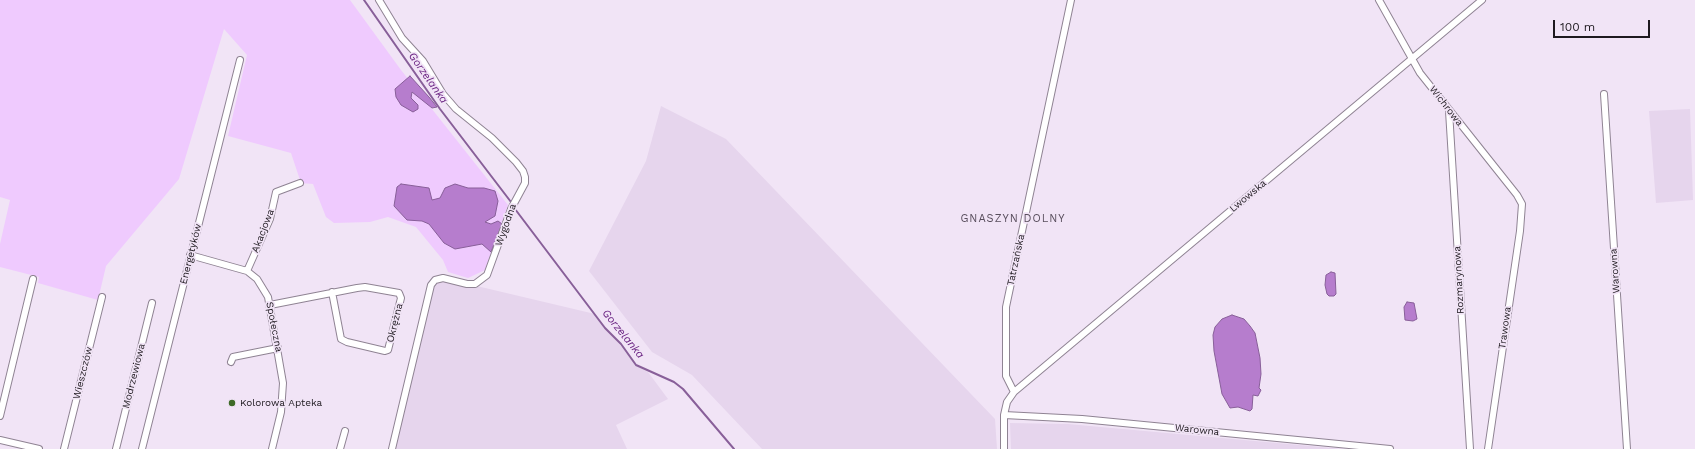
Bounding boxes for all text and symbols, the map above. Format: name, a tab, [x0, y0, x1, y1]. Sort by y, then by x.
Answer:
scale bar	[1555, 12, 1652, 38]
text: 100 m	[1560, 20, 1595, 34]
water label: Gorzelanka	[406, 50, 450, 106]
street label: Wichrowa	[1427, 84, 1465, 128]
street label: Lwowska	[1227, 177, 1269, 215]
street label: Wygodna	[493, 202, 519, 248]
street label: Akacjowa	[249, 207, 277, 255]
district label: GNASZYN DOLNY	[960, 212, 1066, 226]
street label: Energetyków	[178, 222, 204, 286]
street label: Tatrzańska	[1005, 233, 1027, 287]
street label: Rozmarynowa	[1451, 246, 1467, 314]
street label: Warowna	[1607, 248, 1623, 294]
street label: Społeczna	[263, 301, 285, 353]
street label: Okrężna	[384, 302, 406, 344]
street label: Trawowa	[1496, 306, 1514, 350]
water label: Gorzelanka	[599, 307, 647, 361]
street label: Modrzewiowa	[120, 342, 148, 410]
street label: Wieszczów	[71, 346, 95, 400]
place label: Kolorowa Apteka	[240, 397, 322, 409]
marker: Kolorowa Apteka	[227, 398, 237, 408]
street label: Warowna	[1174, 422, 1220, 438]

